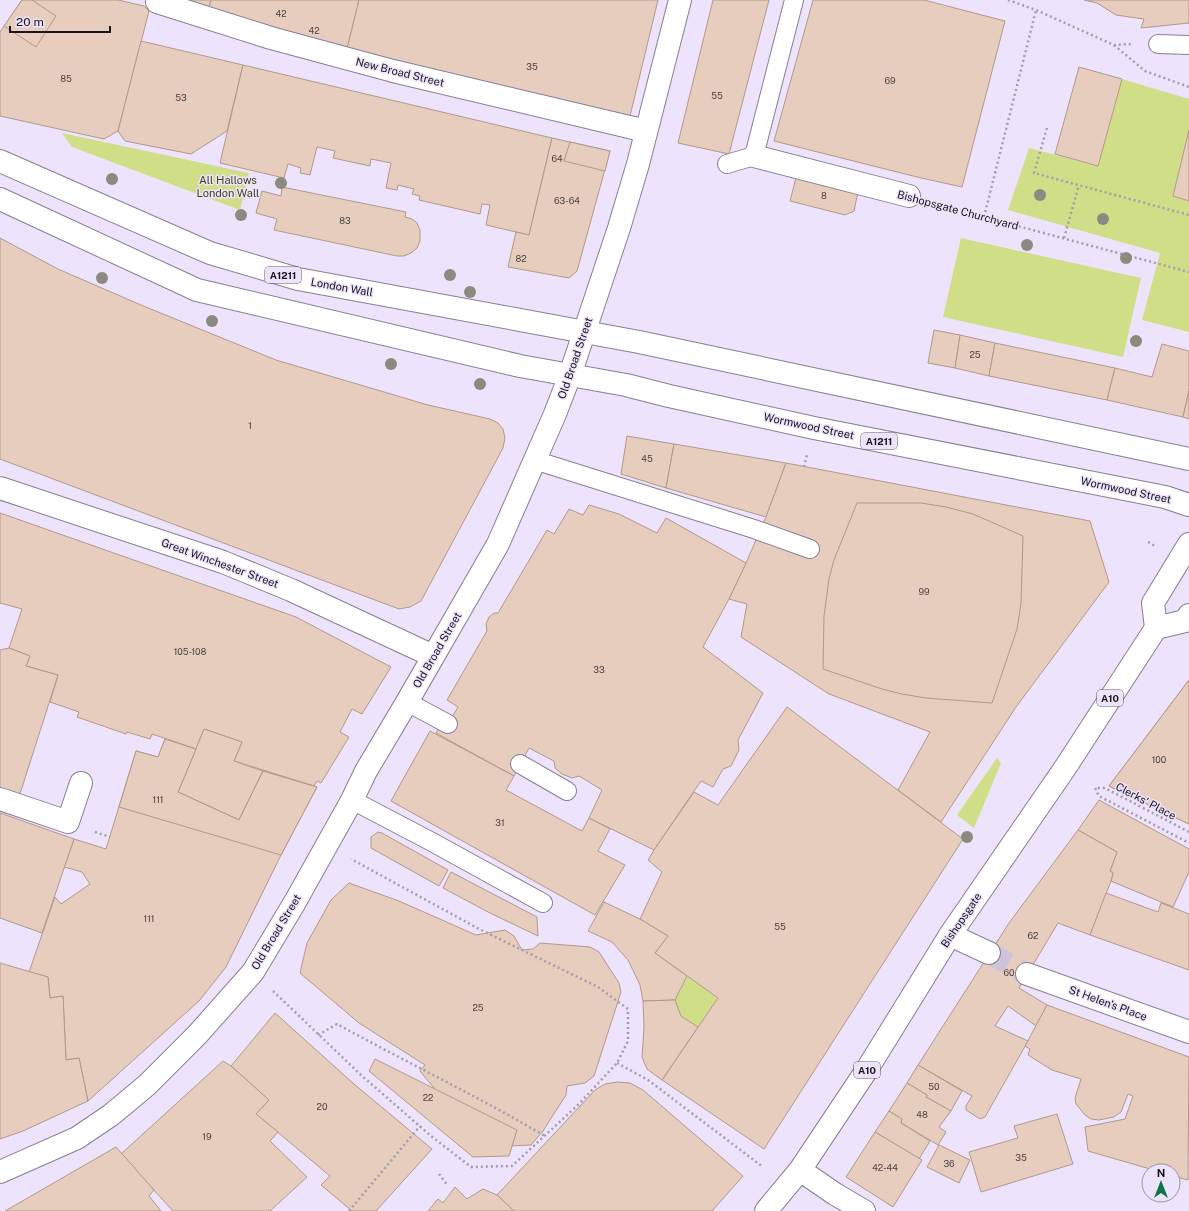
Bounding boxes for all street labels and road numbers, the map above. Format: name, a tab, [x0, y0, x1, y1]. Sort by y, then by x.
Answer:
street label: New Broad Street	[355, 55, 445, 89]
street label: Bishopsgate Churchyard	[896, 188, 1020, 232]
road number: A1211	[265, 267, 301, 283]
street label: London Wall	[310, 276, 374, 298]
street label: Old Broad Street	[555, 316, 595, 400]
street label: Wormwood Street	[763, 411, 855, 441]
road number: A1211	[861, 433, 897, 449]
street label: Wormwood Street	[1080, 475, 1172, 505]
street label: Great Winchester Street	[160, 536, 280, 590]
street label: Old Broad Street	[410, 610, 464, 690]
road number: A10	[1097, 690, 1123, 706]
street label: Clerks' Place	[1114, 780, 1178, 822]
street label: Bishopsgate	[938, 890, 984, 950]
street label: Old Broad Street	[249, 892, 303, 972]
street label: St Helen's Place	[1067, 983, 1149, 1023]
road number: A10	[854, 1062, 880, 1078]

